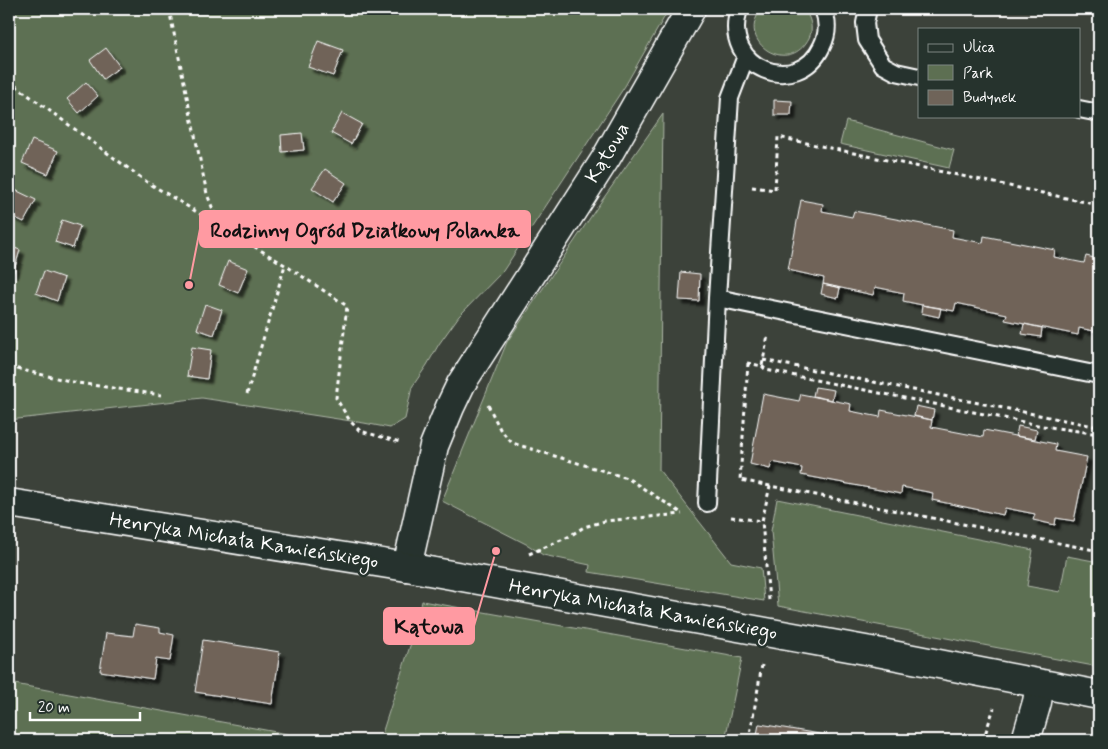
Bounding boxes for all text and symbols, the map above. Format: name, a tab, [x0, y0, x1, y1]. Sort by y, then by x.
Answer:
legend	[918, 28, 1080, 118]
text: Ulica	[963, 38, 996, 58]
text: Park	[963, 64, 993, 84]
text: Budynek	[963, 88, 1017, 108]
street label: Kątowa	[579, 118, 637, 188]
callout: Rodzinny Ogród Działkowy Polanka	[200, 211, 530, 247]
text: Rodzinny Ogród Działkowy Polanka	[210, 217, 521, 245]
street label: Henryka Michała Kamieńskiego	[107, 506, 380, 577]
street label: Henryka Michała Kamieńskiego	[507, 573, 779, 648]
callout: Kątowa	[384, 608, 474, 644]
text: Kątowa	[394, 613, 464, 641]
scale bar	[30, 689, 140, 721]
text: 20 m	[38, 698, 70, 718]

